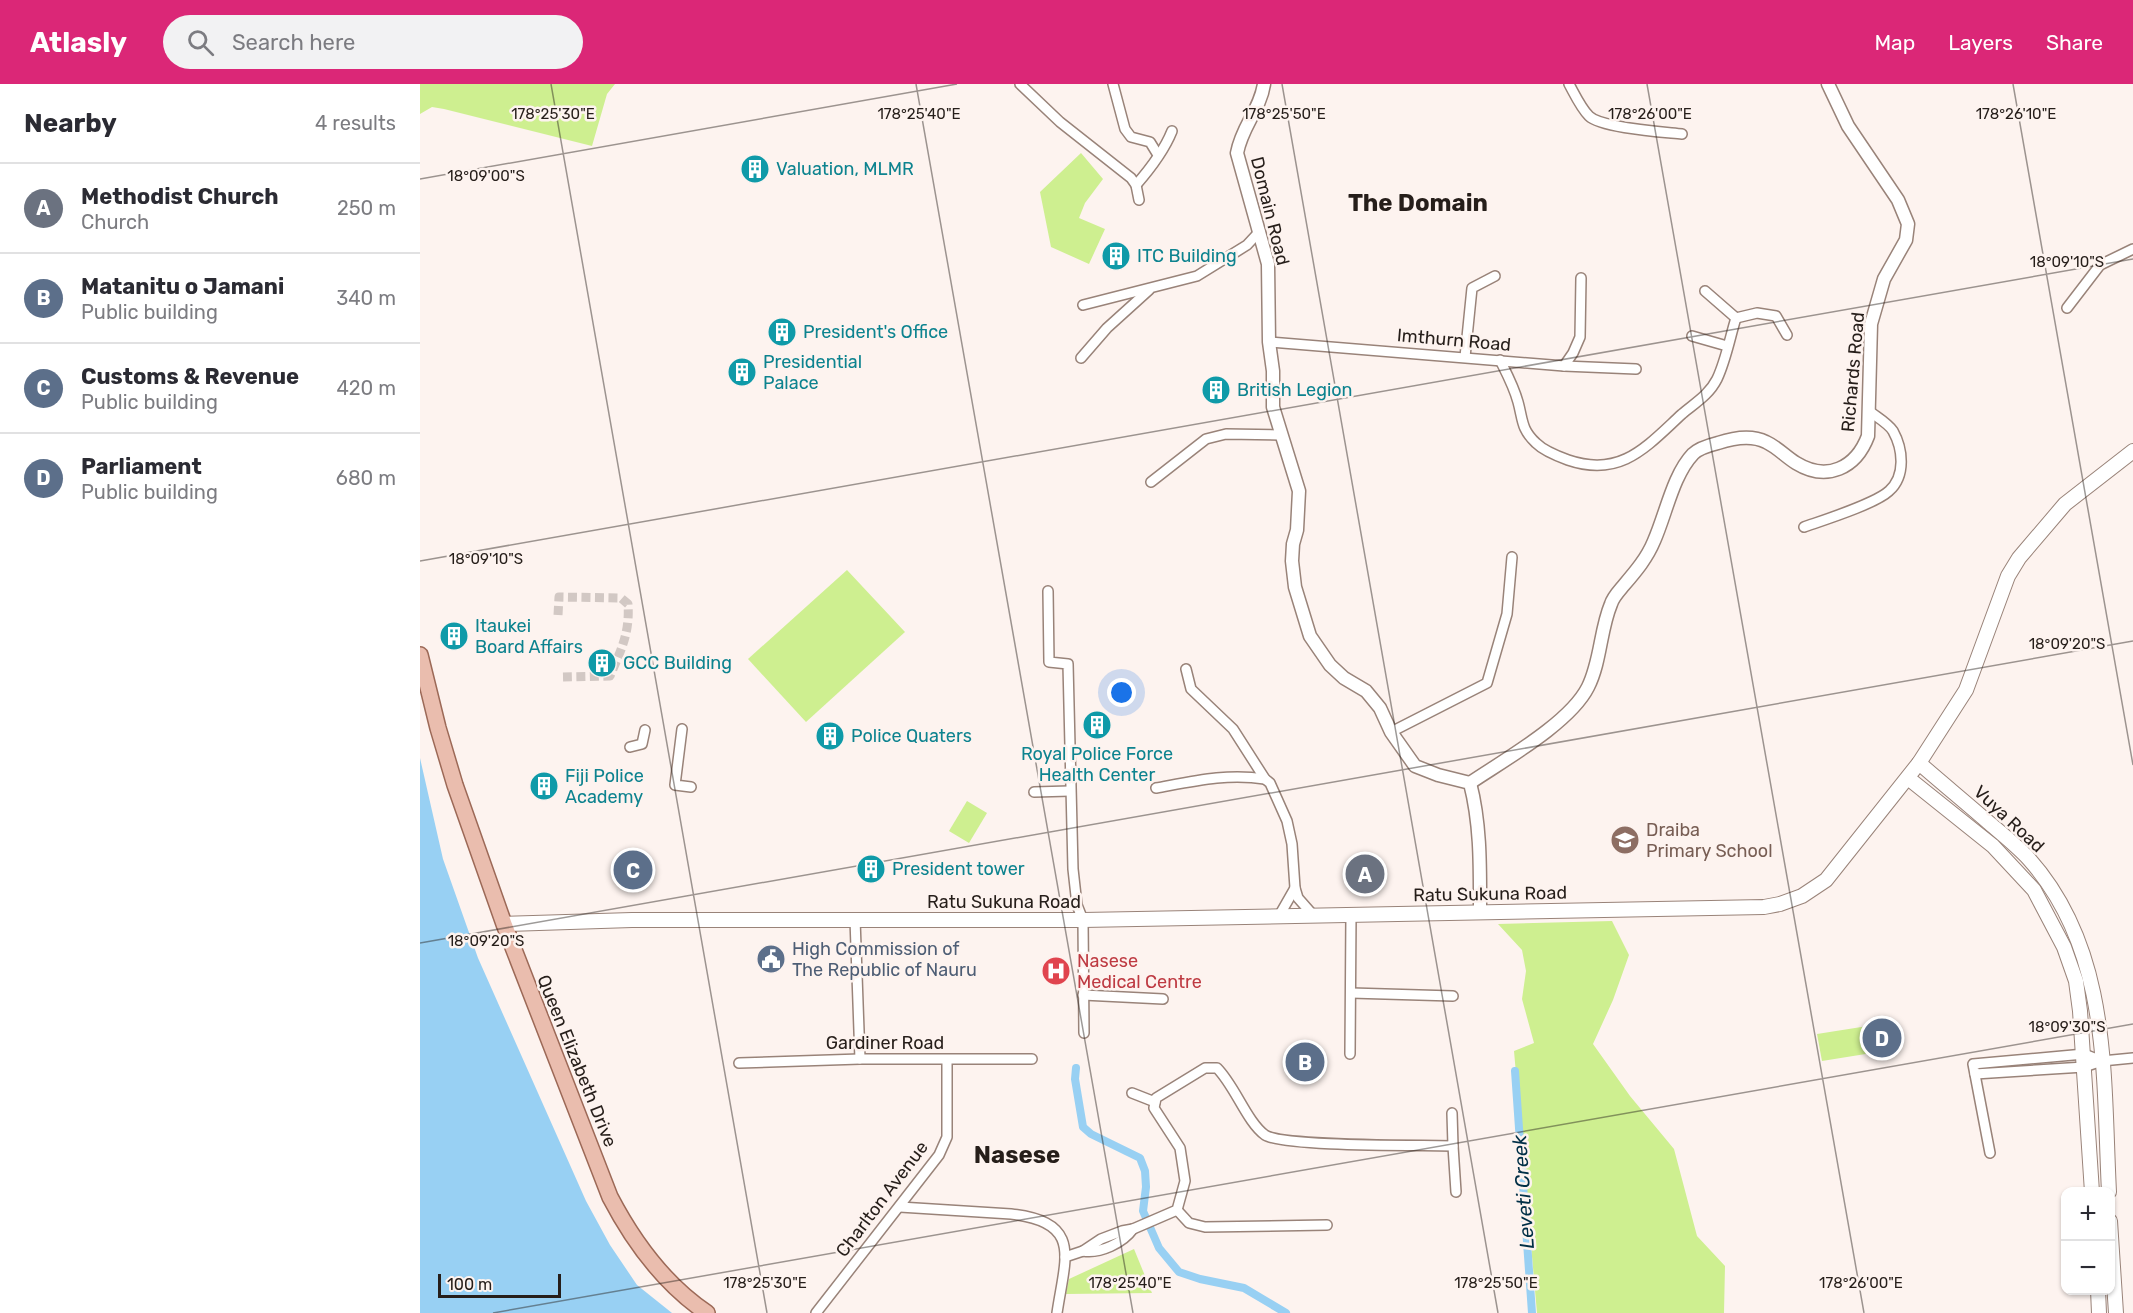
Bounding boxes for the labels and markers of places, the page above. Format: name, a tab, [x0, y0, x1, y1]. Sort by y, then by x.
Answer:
building icon: Valuation, MLMR	[739, 153, 771, 185]
place label: Valuation, MLMR	[776, 158, 914, 180]
building icon: ITC Building	[1100, 240, 1132, 272]
place label: ITC Building	[1137, 245, 1237, 267]
building icon: President's Office	[766, 316, 798, 348]
place label: President's Office	[803, 321, 948, 343]
place label: Presidential Palace	[763, 351, 862, 394]
building icon: Presidential Palace	[726, 356, 758, 388]
building icon: British Legion	[1200, 374, 1232, 406]
place label: British Legion	[1237, 379, 1353, 401]
place label: Itaukei Board Affairs	[475, 615, 583, 658]
building icon: Itaukei Board Affairs	[438, 620, 470, 652]
building icon: GCC Building	[586, 647, 618, 679]
place label: GCC Building	[623, 652, 732, 674]
building icon: Royal Police Force Health Center	[1081, 709, 1113, 741]
building icon: Police Quaters	[814, 720, 846, 752]
place label: Police Quaters	[851, 725, 972, 747]
place label: Royal Police Force Health Center	[1021, 743, 1173, 786]
place label: Fiji Police Academy	[565, 765, 644, 808]
building icon: Fiji Police Academy	[528, 770, 560, 802]
place label: Draiba Primary School	[1646, 819, 1773, 862]
school or university icon: Draiba Primary School	[1609, 824, 1641, 856]
pin: C	[614, 848, 652, 892]
pin: A	[1346, 852, 1384, 896]
building icon: President tower	[855, 853, 887, 885]
place label: President tower	[892, 858, 1025, 880]
place label: High Commission of The Republic of Nauru	[792, 938, 977, 981]
public building icon: High Commission of The Republic of Nauru	[755, 943, 787, 975]
place label: Nasese Medical Centre	[1077, 950, 1202, 993]
hospital icon: Nasese Medical Centre	[1040, 955, 1072, 987]
pin: D	[1862, 1016, 1902, 1060]
pin: B	[1286, 1040, 1324, 1084]

